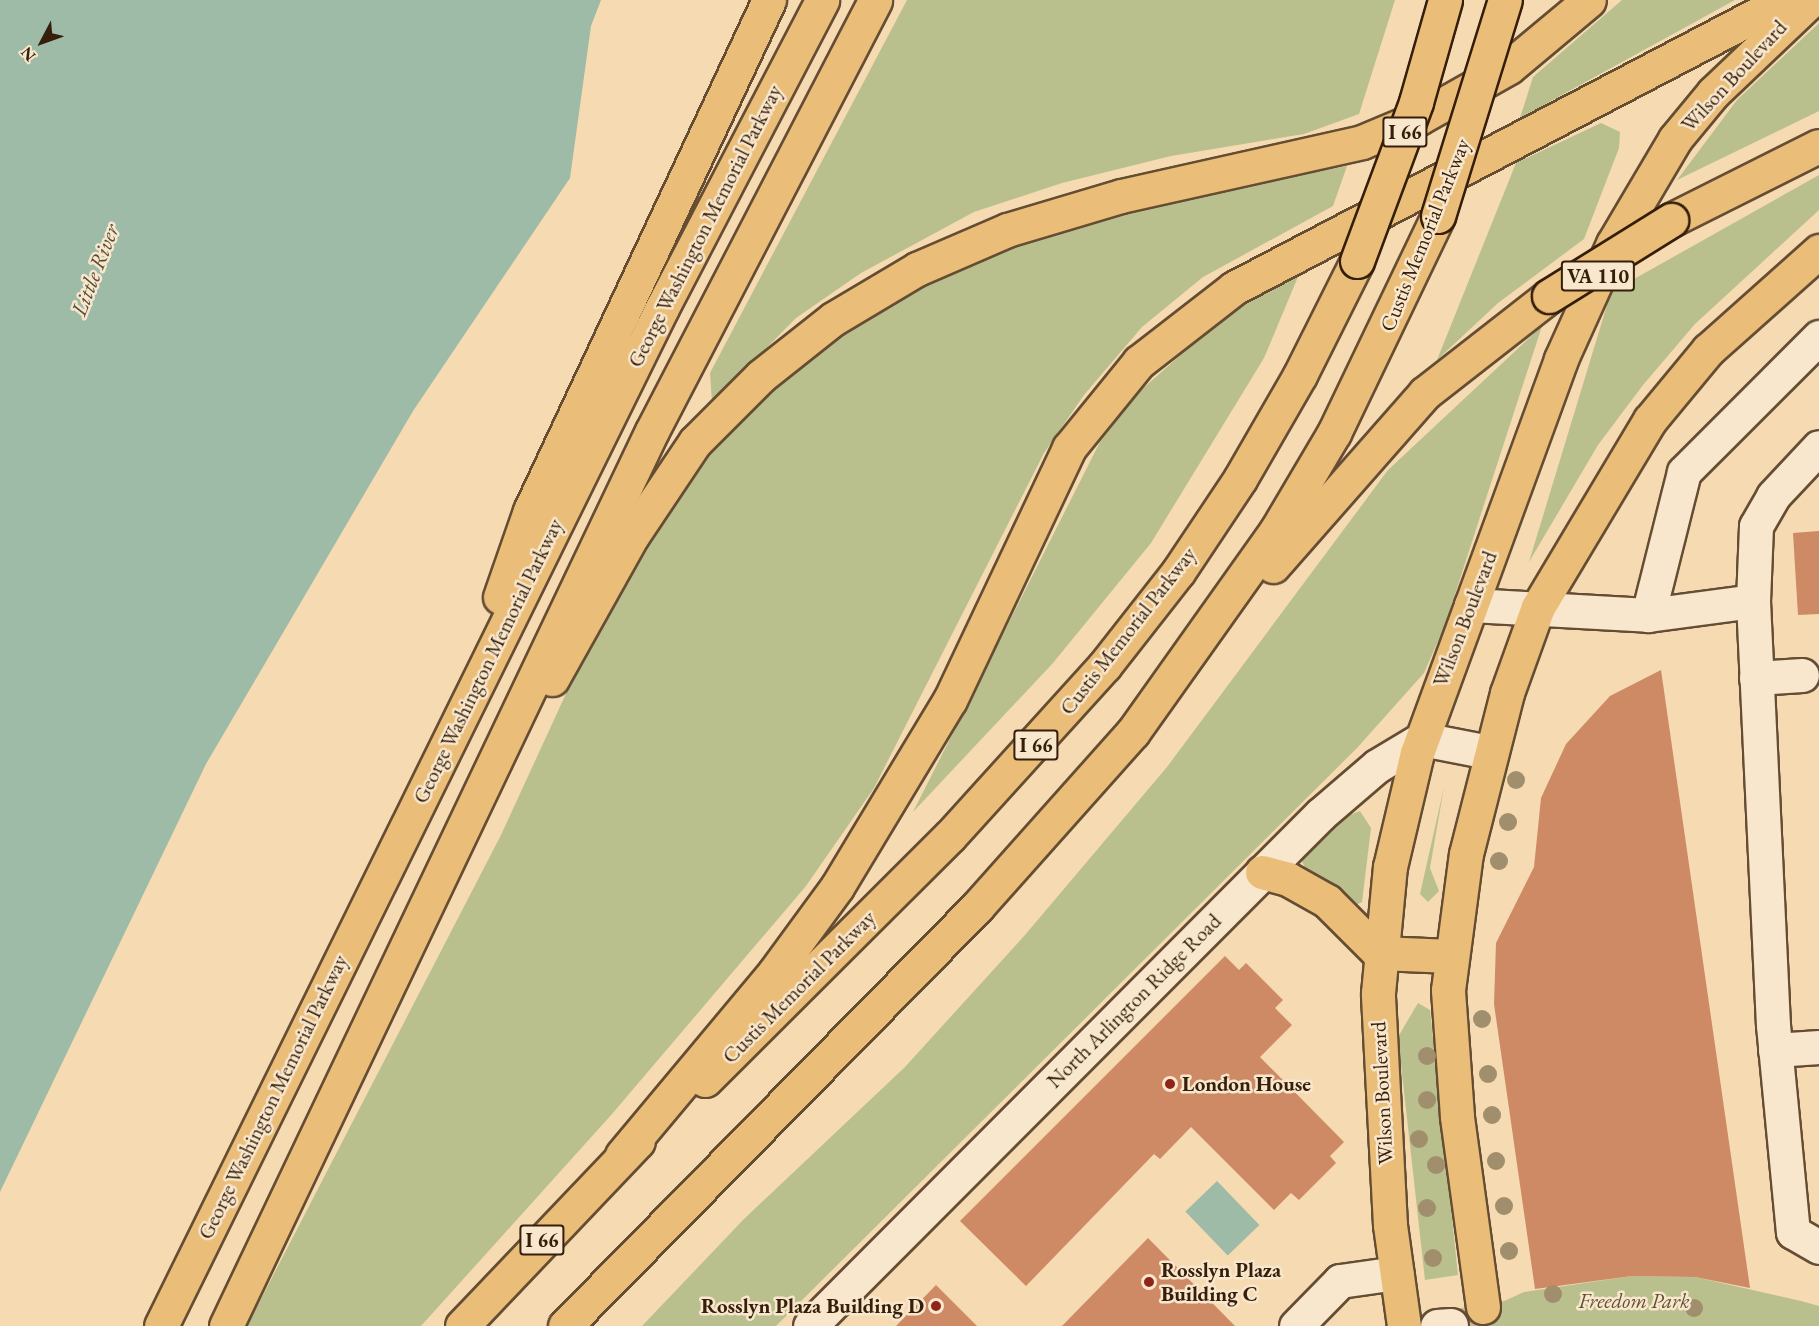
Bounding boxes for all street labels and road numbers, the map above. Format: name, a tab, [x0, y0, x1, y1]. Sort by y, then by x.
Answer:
street label: Wilson Boulevard	[1676, 15, 1792, 137]
street label: George Washington Memorial Parkway	[623, 81, 787, 371]
road number: I 66	[1381, 115, 1429, 149]
street label: Custis Memorial Parkway	[1375, 135, 1475, 335]
road number: VA 110	[1560, 259, 1636, 293]
street label: George Washington Memorial Parkway	[408, 515, 568, 807]
street label: Custis Memorial Parkway	[1055, 542, 1201, 720]
street label: Wilson Boulevard	[1428, 548, 1502, 690]
road number: I 66	[1012, 728, 1060, 762]
street label: Custis Memorial Parkway	[717, 905, 881, 1069]
street label: North Arlington Ridge Road	[1042, 909, 1226, 1093]
street label: George Washington Memorial Parkway	[193, 951, 353, 1243]
street label: Wilson Boulevard	[1366, 1021, 1398, 1165]
road number: I 66	[518, 1223, 566, 1257]

